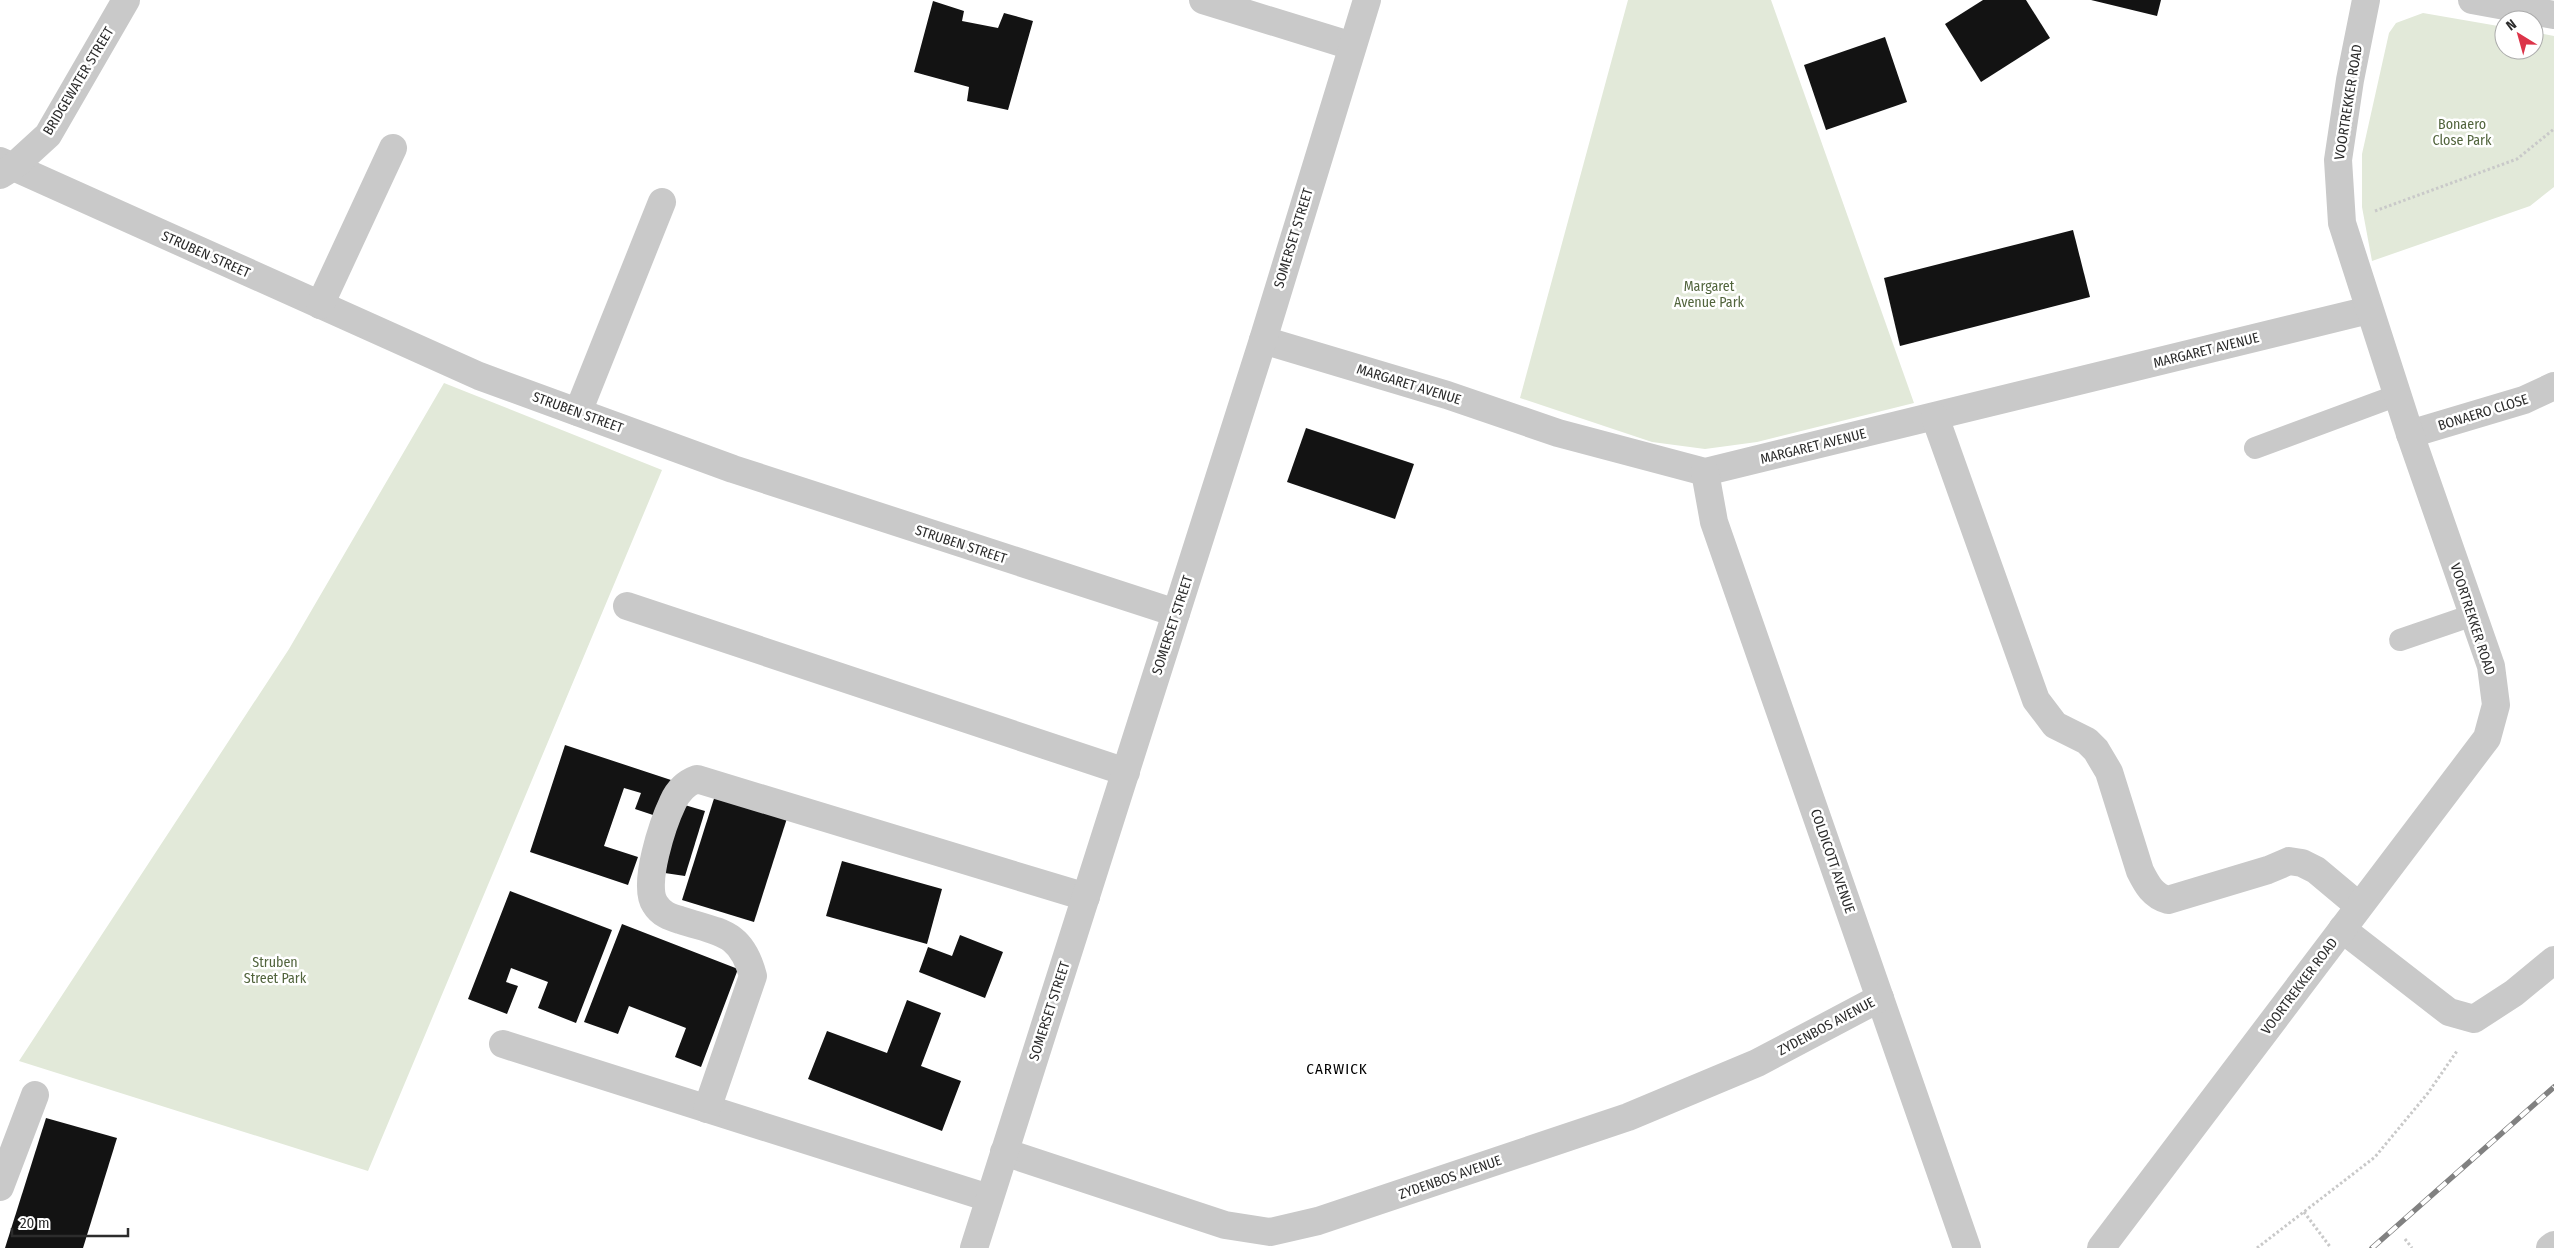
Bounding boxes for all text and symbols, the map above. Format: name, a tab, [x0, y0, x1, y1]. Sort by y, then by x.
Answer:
north arrow	[2494, 10, 2544, 60]
text: N	[2503, 16, 2520, 34]
street label: BRIDGEWATER STREET	[39, 24, 118, 138]
street label: VOORTREKKER ROAD	[2331, 43, 2366, 161]
park label: Bonaero Close Park	[2432, 116, 2492, 149]
street label: SOMERSET STREET	[1270, 186, 1317, 290]
street label: STRUBEN STREET	[159, 227, 253, 282]
park label: Margaret Avenue Park	[1674, 278, 1745, 311]
street label: MARGARET AVENUE	[2152, 329, 2261, 372]
street label: MARGARET AVENUE	[1355, 361, 1464, 409]
street label: STRUBEN STREET	[530, 388, 626, 437]
street label: BONAERO CLOSE	[2436, 391, 2531, 434]
street label: MARGARET AVENUE	[1759, 425, 1868, 468]
street label: STRUBEN STREET	[913, 522, 1009, 567]
street label: VOORTREKKER ROAD	[2446, 561, 2499, 677]
street label: SOMERSET STREET	[1148, 573, 1197, 677]
street label: COLDICOTT AVENUE	[1807, 807, 1858, 916]
street label: VOORTREKKER ROAD	[2258, 935, 2341, 1038]
park label: Struben Street Park	[244, 954, 307, 987]
street label: SOMERSET STREET	[1025, 959, 1074, 1063]
street label: ZYDENBOS AVENUE	[1775, 993, 1878, 1059]
district label: CARWICK	[1306, 1060, 1368, 1078]
street label: ZYDENBOS AVENUE	[1397, 1152, 1504, 1203]
scale bar	[12, 1206, 129, 1238]
text: 20 m	[20, 1214, 50, 1232]

